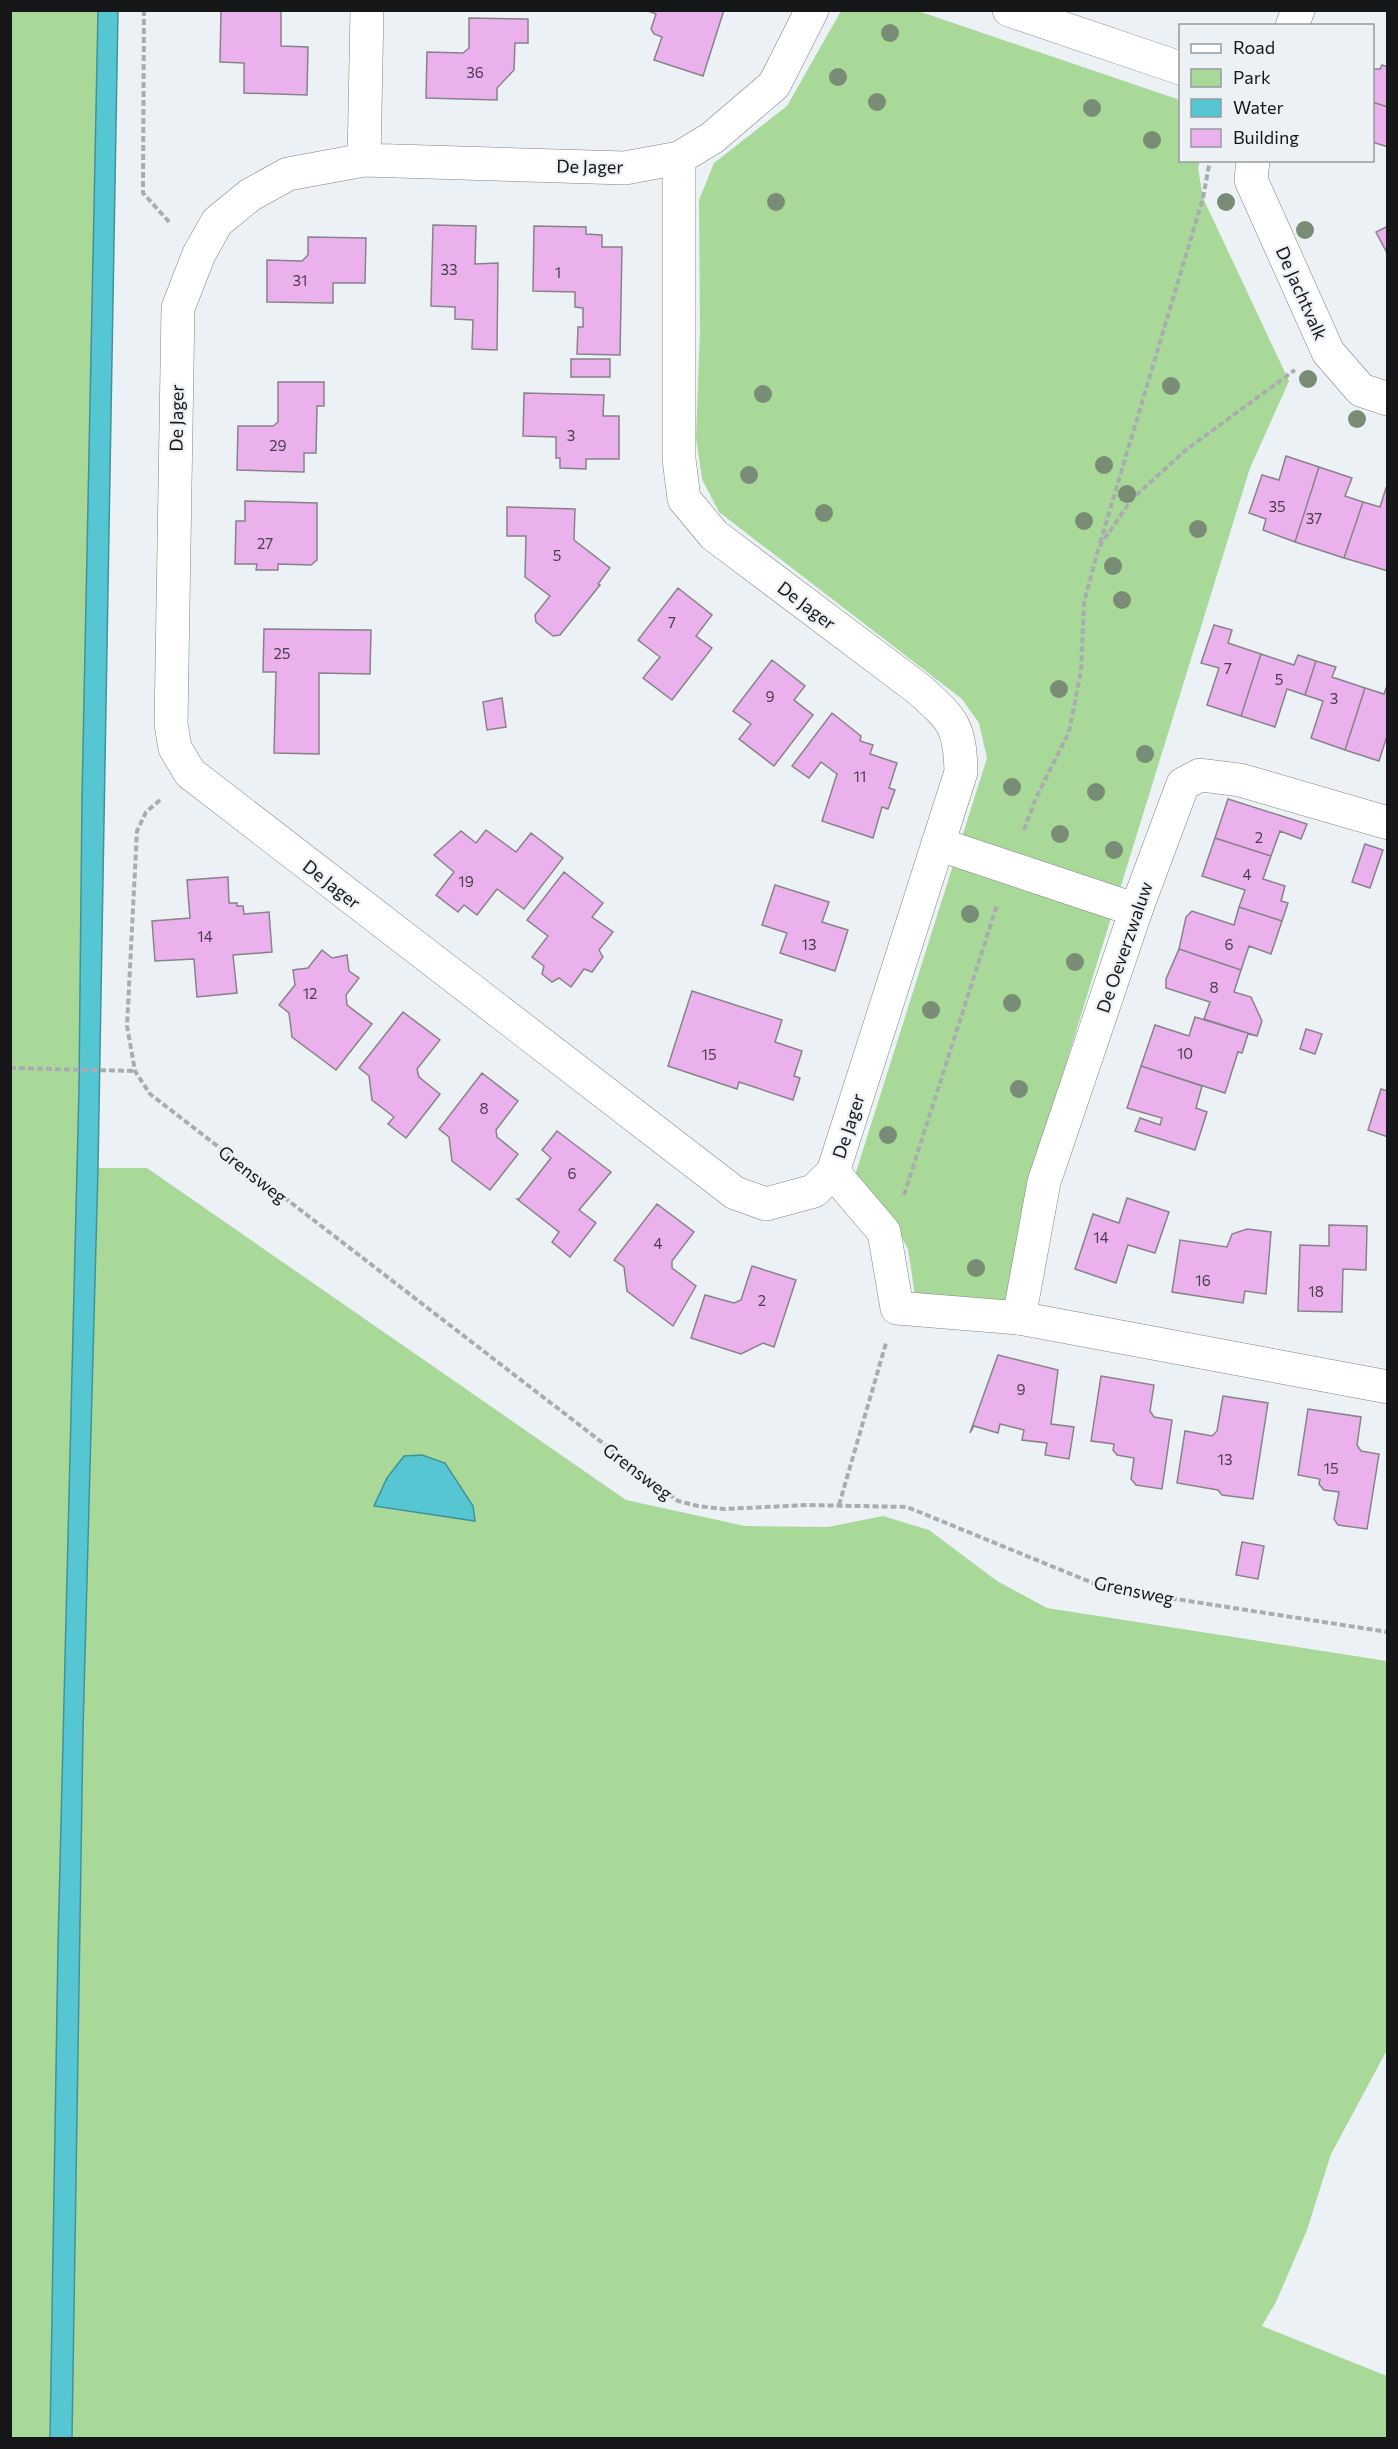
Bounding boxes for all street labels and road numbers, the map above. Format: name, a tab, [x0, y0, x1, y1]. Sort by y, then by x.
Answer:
street label: De Jager	[556, 154, 624, 178]
street label: De Jachtvalk	[1272, 243, 1333, 343]
street label: De Jager	[164, 384, 188, 452]
street label: De Jager	[774, 576, 840, 634]
street label: De Jager	[299, 855, 365, 913]
street label: De Oeverzwaluw	[1091, 878, 1157, 1016]
street label: De Jager	[827, 1091, 869, 1161]
street label: Grensweg	[214, 1140, 292, 1208]
street label: Grensweg	[599, 1438, 677, 1504]
street label: Grensweg	[1092, 1571, 1176, 1609]

